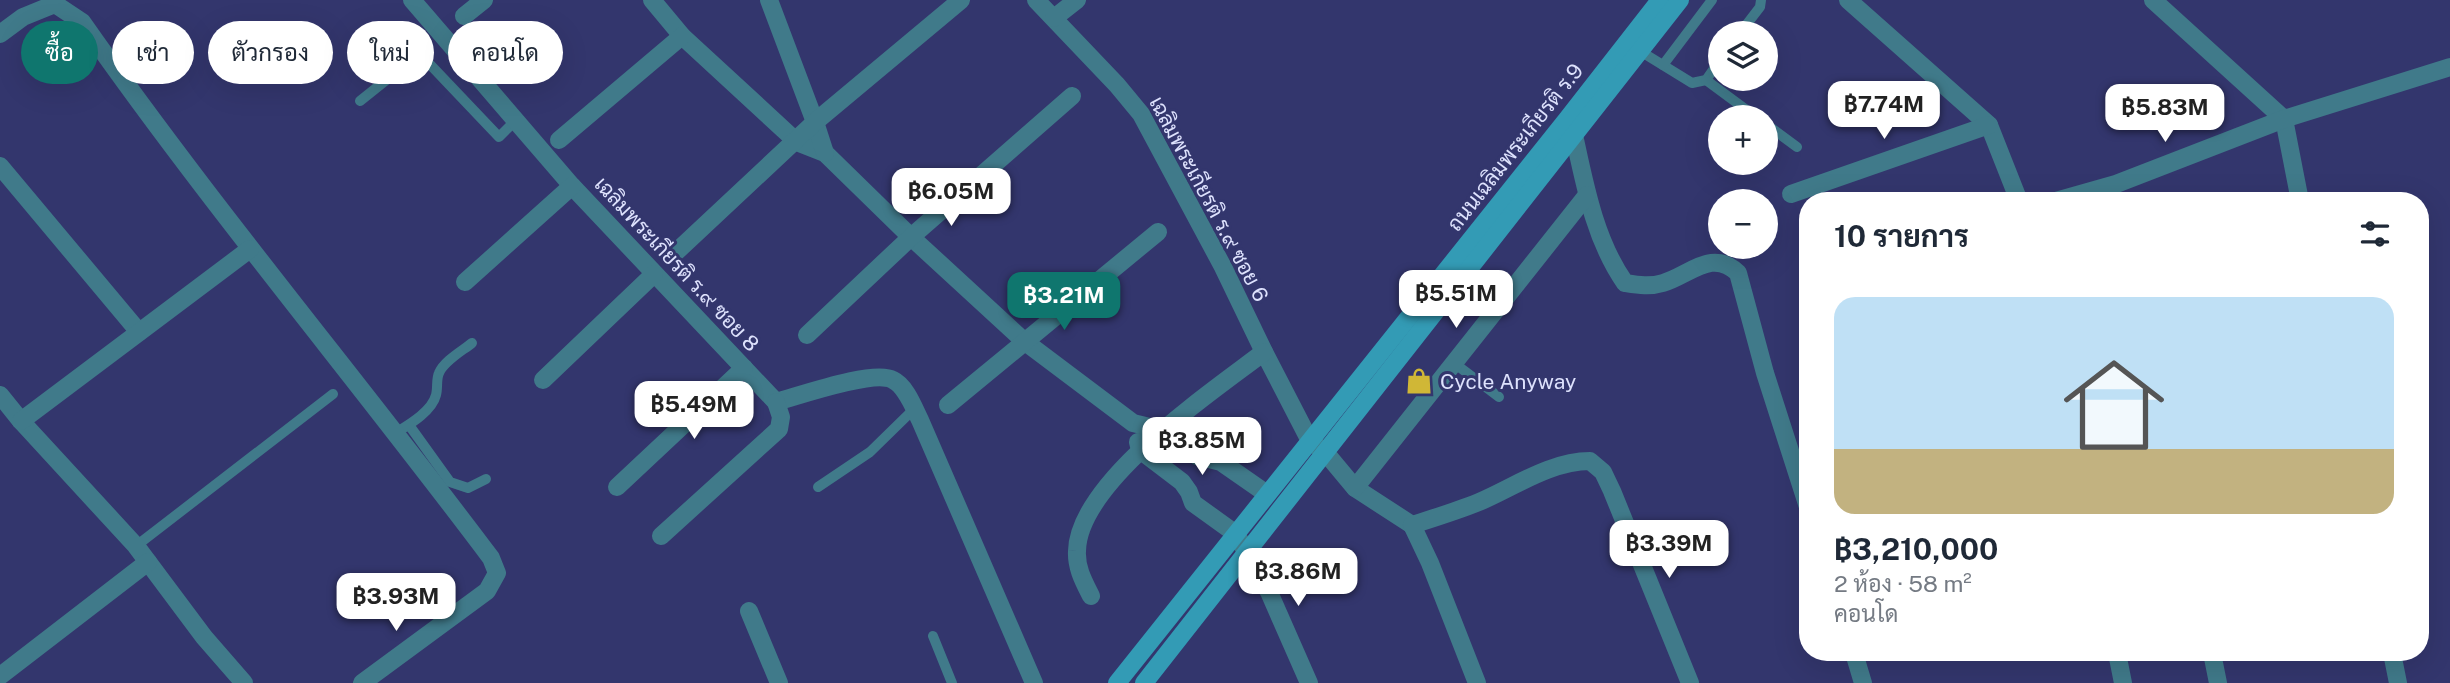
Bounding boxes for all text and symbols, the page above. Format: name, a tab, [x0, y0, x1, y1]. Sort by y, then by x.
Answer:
chip: ซื้อ	[21, 21, 98, 84]
chip: เช่า	[112, 21, 194, 84]
chip: ตัวกรอง	[208, 21, 333, 84]
chip: ใหม่	[347, 21, 434, 84]
chip: คอนโด	[448, 21, 563, 84]
map controls	[1708, 21, 1778, 259]
button: layers	[1708, 21, 1778, 91]
street label: ถนนเฉลิมพระเกียรติ ร.9	[1442, 58, 1588, 236]
pin: ฿7.74M	[1827, 82, 1941, 141]
pin: ฿5.83M	[2108, 85, 2222, 144]
text: ฿7.74M	[1844, 90, 1924, 117]
street label: เฉลิมพระเกียรติ ร.๙ ซอย 6	[1144, 92, 1274, 306]
text: ฿5.83M	[2121, 93, 2209, 120]
button: +	[1708, 105, 1778, 175]
pin: ฿6.05M	[894, 168, 1008, 228]
street label: เฉลิมพระเกียรติ ร.๙ ซอย 8	[590, 172, 764, 356]
text: ฿6.05M	[908, 177, 994, 204]
button: −	[1708, 189, 1778, 259]
icon: filters	[2356, 215, 2394, 253]
text: 10 รายการ	[1834, 218, 1969, 254]
pin: ฿5.51M	[1399, 270, 1513, 330]
pin: ฿3.21M	[1007, 272, 1121, 332]
text: ฿5.51M	[1415, 279, 1497, 306]
text: ฿3.21M	[1023, 281, 1105, 308]
icon: home	[2051, 342, 2177, 468]
shop icon: Cycle Anyway	[1404, 366, 1434, 396]
place label: Cycle Anyway	[1440, 369, 1576, 394]
pin: ฿5.49M	[637, 382, 751, 441]
text: ฿5.49M	[651, 390, 737, 417]
pin: ฿3.85M	[1145, 418, 1259, 477]
text: ฿3.85M	[1158, 426, 1246, 453]
pin: ฿3.39M	[1612, 520, 1726, 580]
text: ฿3.39M	[1626, 529, 1712, 556]
text: ฿3,210,000	[1834, 531, 1998, 567]
pin: ฿3.86M	[1241, 548, 1355, 608]
text: ฿3.86M	[1254, 557, 1342, 584]
text: 2 ห้อง · 58 m²	[1834, 570, 1972, 597]
pin: ฿3.93M	[339, 574, 453, 633]
text: ฿3.93M	[353, 582, 439, 609]
text: คอนโด	[1834, 600, 1898, 627]

